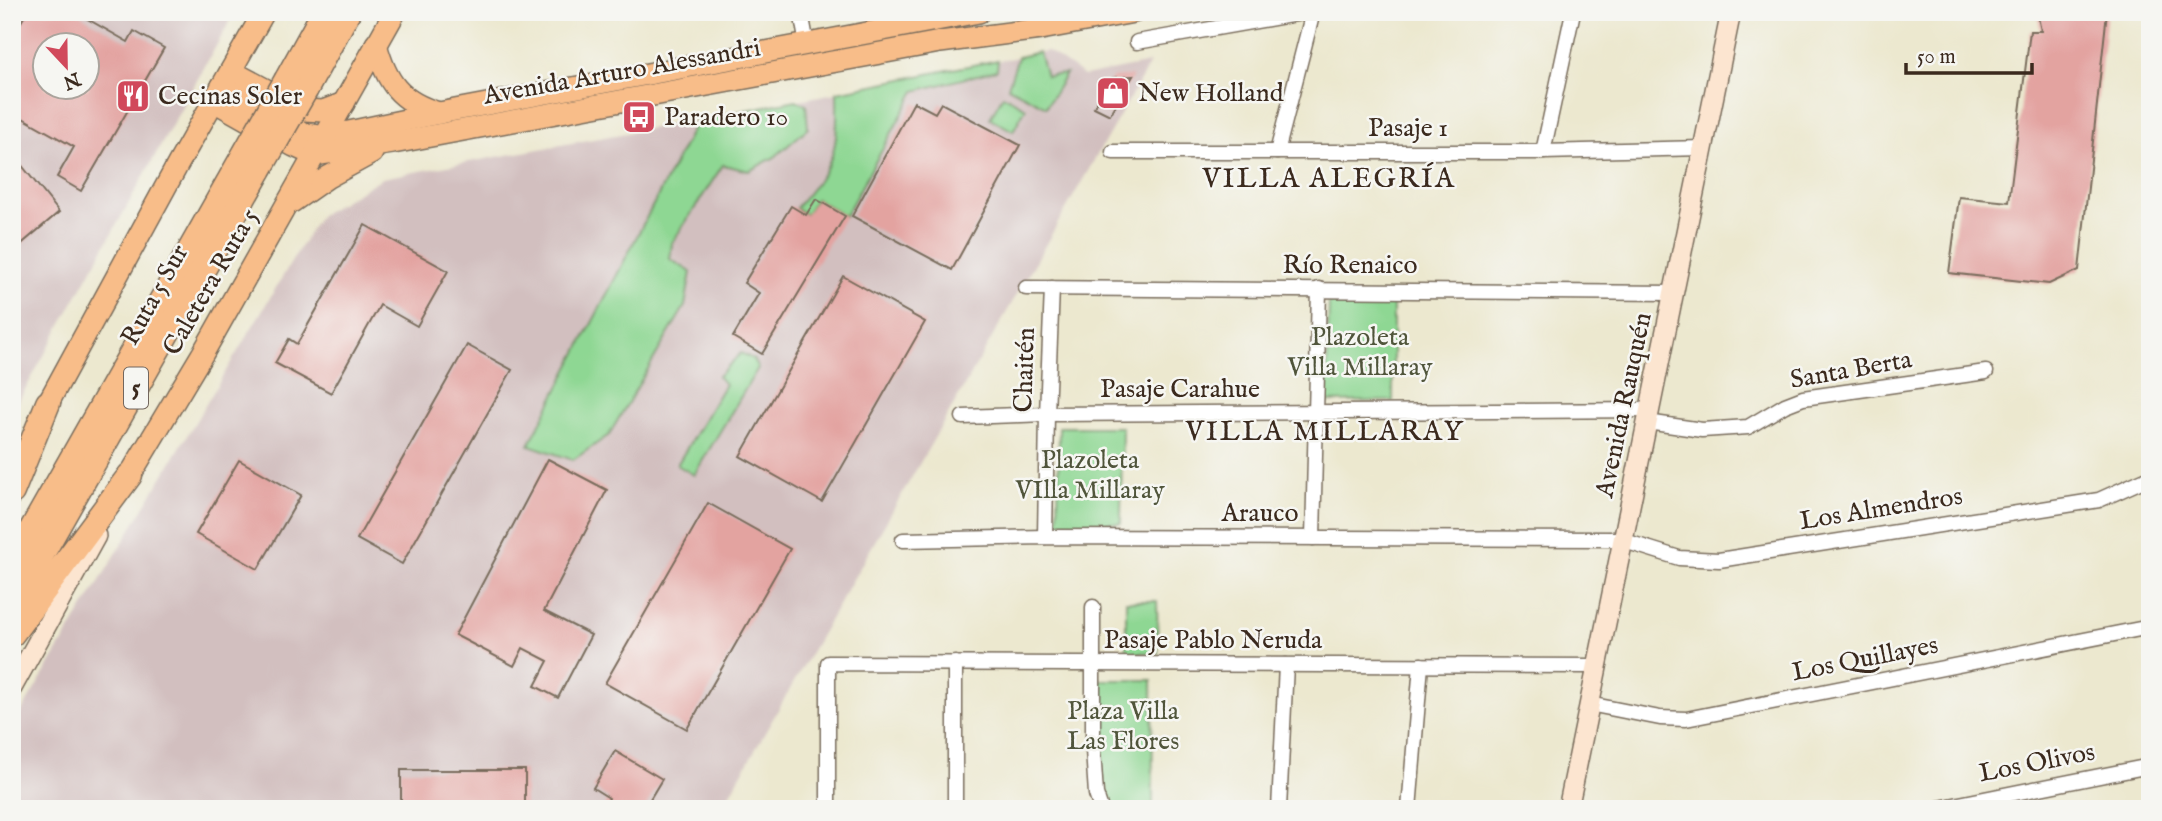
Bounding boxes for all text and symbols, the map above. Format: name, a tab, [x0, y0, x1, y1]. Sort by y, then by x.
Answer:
street label: Avenida Arturo Alessandri	[480, 31, 763, 113]
north arrow	[32, 32, 102, 102]
scale bar	[1906, 32, 2032, 76]
text: 50 m	[1917, 44, 1956, 71]
text: N	[59, 65, 85, 94]
shop icon: New Holland	[1094, 74, 1132, 112]
restaurant icon: Cecinas Soler	[114, 77, 152, 115]
place label: New Holland	[1138, 77, 1284, 110]
place label: Cecinas Soler	[158, 80, 303, 113]
bus stop icon: Paradero 10	[620, 98, 658, 136]
place label: Paradero 10	[664, 101, 788, 134]
street label: Pasaje 1	[1368, 112, 1448, 145]
district label: VILLA ALEGRÍA	[1201, 162, 1456, 197]
street label: Caletera Ruta 5	[156, 203, 266, 361]
street label: Ruta 5 Sur	[114, 238, 196, 351]
street label: Río Renaico	[1283, 249, 1417, 282]
street label: Avenida Rauquén	[1588, 309, 1660, 502]
park label: Plazoleta Villa Millaray	[1286, 321, 1433, 384]
street label: Chaitén	[1007, 327, 1043, 413]
street label: Santa Berta	[1788, 343, 1915, 397]
road number: 5	[124, 368, 148, 408]
street label: Pasaje Carahue	[1100, 373, 1260, 406]
district label: VILLA MILLARAY	[1184, 415, 1465, 450]
park label: Plazoleta VIlla Millaray	[1014, 444, 1165, 507]
street label: Los Almendros	[1797, 480, 1965, 538]
street label: Arauco	[1220, 497, 1299, 530]
street label: Pasaje Pablo Neruda	[1104, 624, 1323, 657]
street label: Los Quillayes	[1789, 629, 1941, 689]
park label: Plaza Villa Las Flores	[1067, 695, 1180, 758]
street label: Los Olivos	[1976, 736, 2098, 790]

